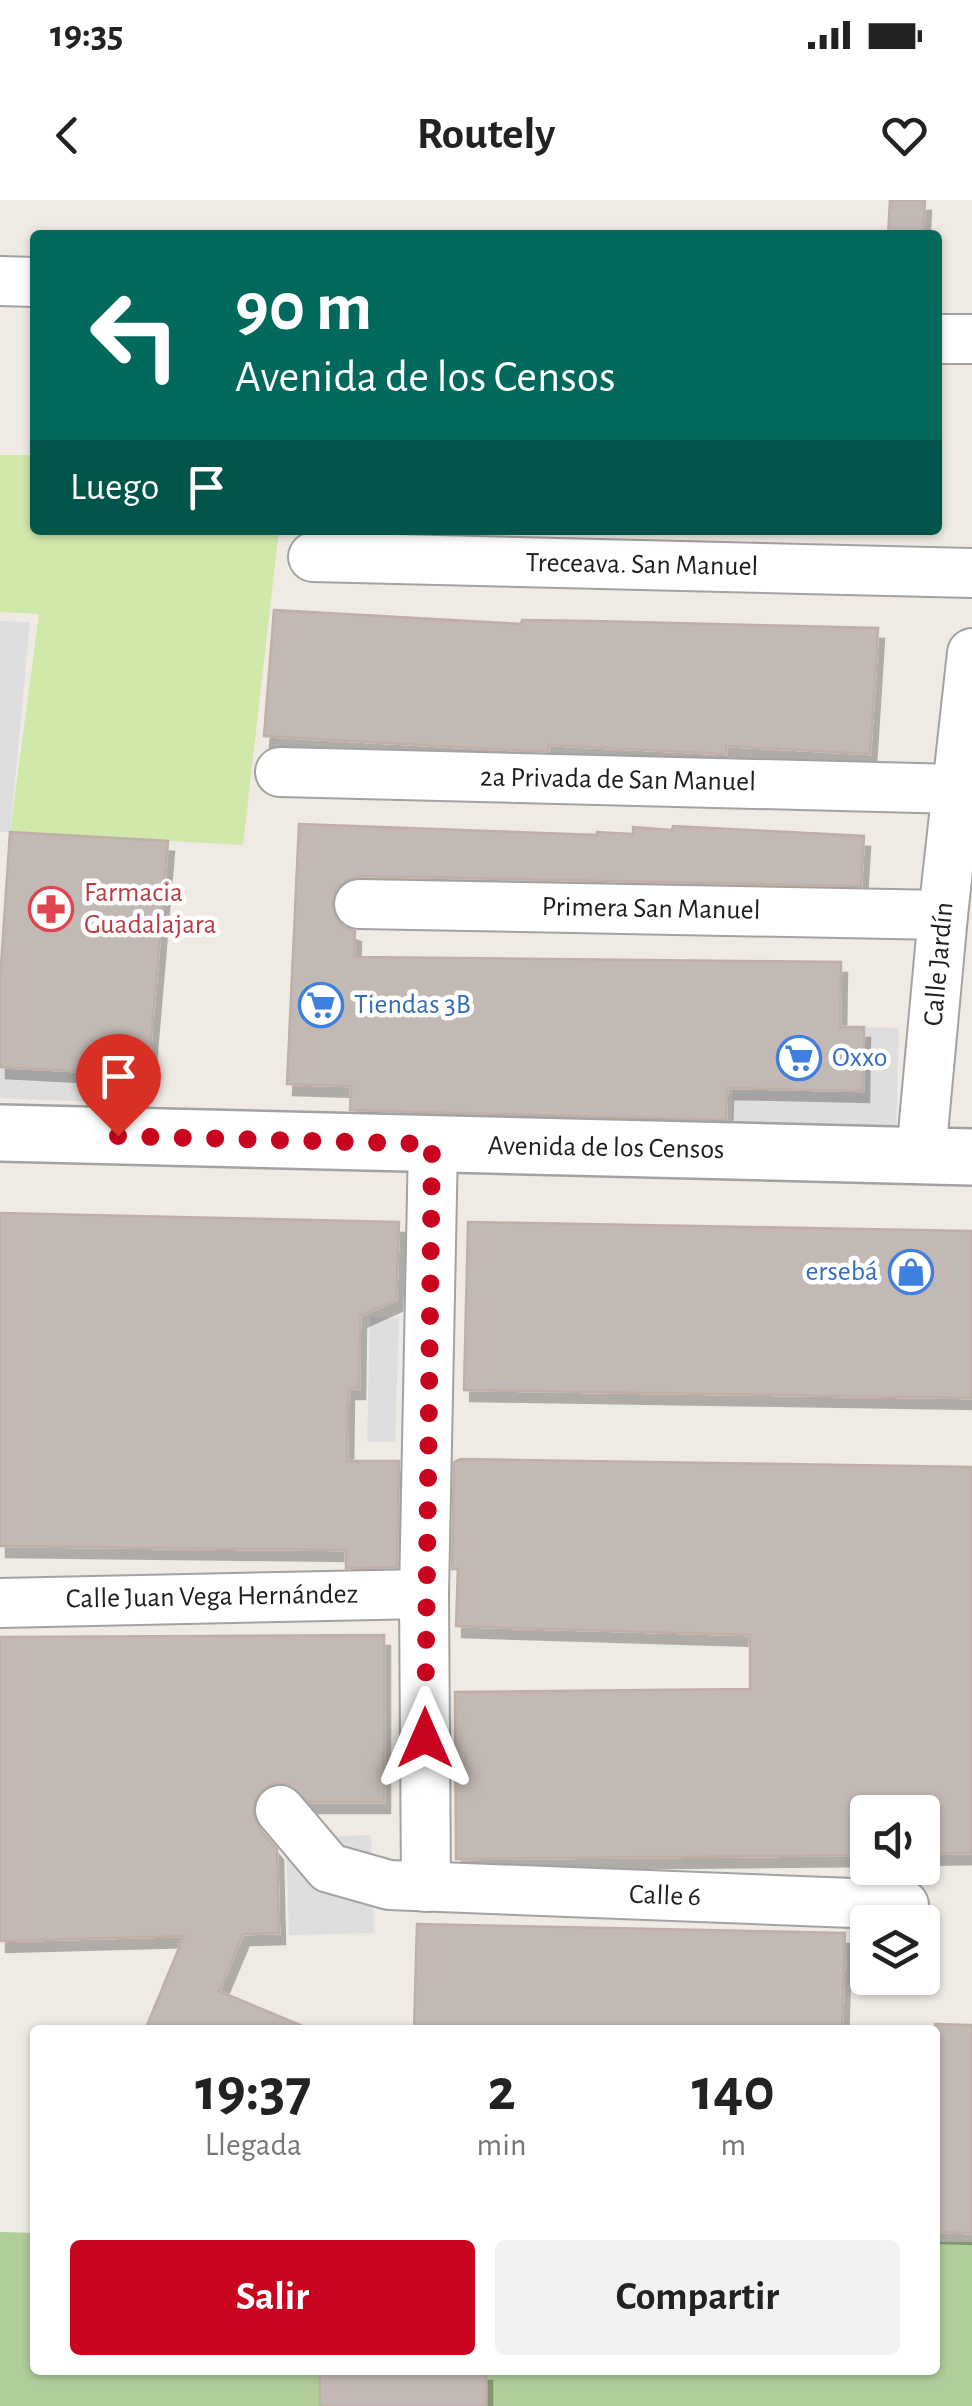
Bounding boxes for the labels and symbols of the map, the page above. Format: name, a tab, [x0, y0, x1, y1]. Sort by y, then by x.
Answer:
street label: Treceava. San Manuel	[525, 549, 759, 581]
street label: 2a Privada de San Manuel	[480, 764, 756, 796]
place label: Farmacia Guadalajara	[84, 879, 217, 939]
pharmacy icon: Farmacia Guadalajara	[28, 886, 74, 932]
street label: Primera San Manuel	[541, 893, 761, 925]
street label: Calle Jardín	[920, 901, 958, 1027]
supermarket icon: Tiendas 3B	[298, 982, 344, 1028]
place label: Tiendas 3B	[354, 991, 471, 1019]
pin	[76, 1034, 161, 1137]
supermarket icon: Oxxo	[776, 1035, 822, 1081]
place label: Oxxo	[832, 1044, 887, 1072]
street label: Avenida de los Censos	[487, 1132, 725, 1164]
shop icon: ersebá	[888, 1249, 934, 1295]
place label: ersebá	[805, 1258, 878, 1286]
street label: Calle Juan Vega Hernández	[66, 1580, 358, 1614]
position arrow	[373, 1686, 477, 1790]
street label: Calle 6	[629, 1881, 701, 1911]

